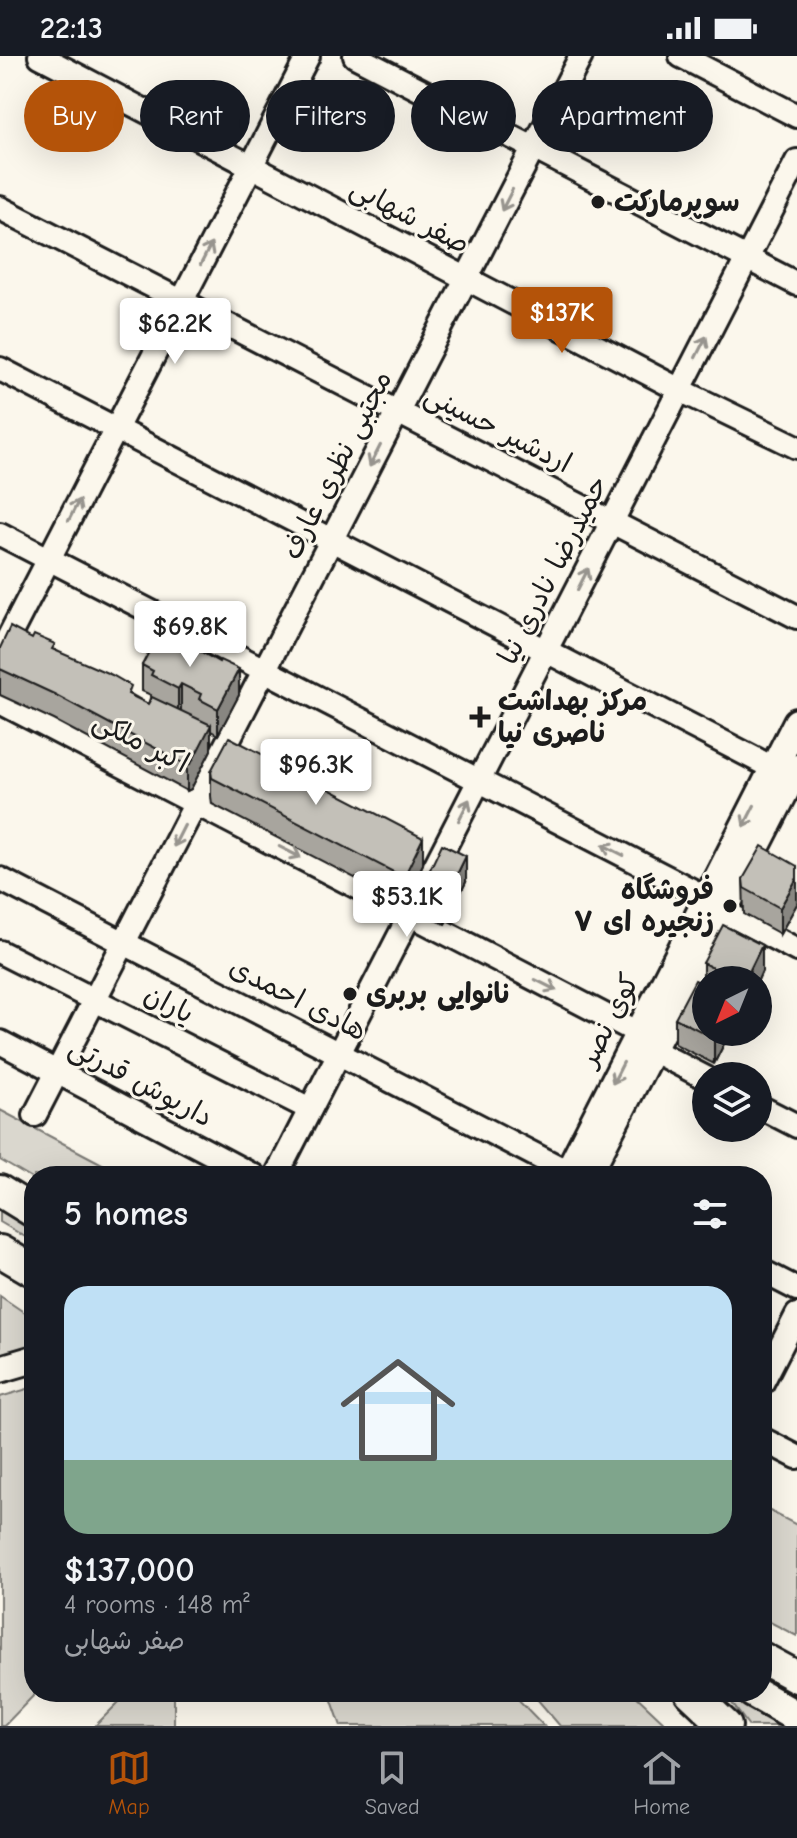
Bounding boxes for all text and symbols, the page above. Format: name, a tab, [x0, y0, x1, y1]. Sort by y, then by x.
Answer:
text: 22:13	[40, 11, 103, 46]
chip: Buy	[24, 80, 124, 152]
chip: Rent	[140, 80, 250, 152]
chip: Filters	[266, 80, 395, 152]
chip: New	[411, 80, 516, 152]
chip: Apartment	[532, 80, 713, 152]
street label: صفر شهابی	[345, 171, 475, 262]
place label: سوپرمارکت	[614, 186, 740, 219]
one-way arrow	[499, 188, 514, 211]
marker: سوپرمارکت	[589, 193, 607, 211]
one-way arrow	[199, 243, 215, 267]
pin: $137K	[506, 287, 618, 355]
pin: $62.2K	[110, 298, 240, 366]
text: $137K	[529, 298, 595, 328]
text: $62.2K	[138, 309, 212, 339]
one-way arrow	[694, 336, 710, 360]
street label: مجتبی نظری عارف	[276, 365, 399, 565]
street label: اردشیر حسینی	[419, 378, 577, 481]
one-way arrow	[367, 444, 383, 467]
street label: حمیدرضا نادری نیا	[492, 470, 614, 670]
one-way arrow	[67, 499, 83, 523]
one-way arrow	[575, 567, 591, 591]
pin: $69.8K	[125, 601, 255, 669]
text: $69.8K	[152, 612, 228, 642]
place label: مرکز بهداشت ناصری نیا	[498, 685, 647, 749]
street label: اکبر ملکی	[87, 704, 194, 781]
marker: مرکز بهداشت ناصری نیا	[469, 706, 491, 728]
pin: $96.3K	[251, 739, 381, 807]
text: $96.3K	[278, 750, 354, 780]
one-way arrow	[456, 798, 472, 822]
one-way arrow	[741, 804, 756, 828]
one-way arrow	[171, 824, 187, 848]
one-way arrow	[602, 841, 625, 857]
one-way arrow	[278, 845, 302, 861]
pin: $53.1K	[342, 871, 472, 939]
place label: فروشگاه زنجیره ای ۷	[573, 872, 714, 938]
text: $53.1K	[371, 882, 443, 912]
marker: فروشگاه زنجیره ای ۷	[721, 897, 739, 915]
street label: هادی احمدی	[224, 951, 372, 1047]
north arrow	[692, 966, 772, 1046]
map controls	[692, 966, 772, 1142]
street label: کوی نصر	[571, 968, 646, 1074]
one-way arrow	[534, 977, 558, 993]
street label: یاران	[139, 978, 199, 1030]
place label: نانوایی بربری	[366, 978, 512, 1012]
marker: نانوایی بربری	[341, 985, 359, 1003]
street label: داریوش قدرتی	[63, 1031, 218, 1135]
one-way arrow	[610, 1061, 626, 1085]
button: layers	[692, 1062, 772, 1142]
icon: filters	[688, 1192, 732, 1236]
text: 5 homes	[64, 1194, 188, 1234]
icon: home	[326, 1338, 470, 1482]
text: $137,000	[64, 1550, 195, 1590]
text: 4 rooms · 148 m²	[64, 1590, 250, 1620]
text: صفر شهابی	[64, 1626, 185, 1656]
tab: Map	[107, 1746, 151, 1820]
tab: Saved	[365, 1746, 420, 1820]
tab: Home	[633, 1746, 690, 1820]

